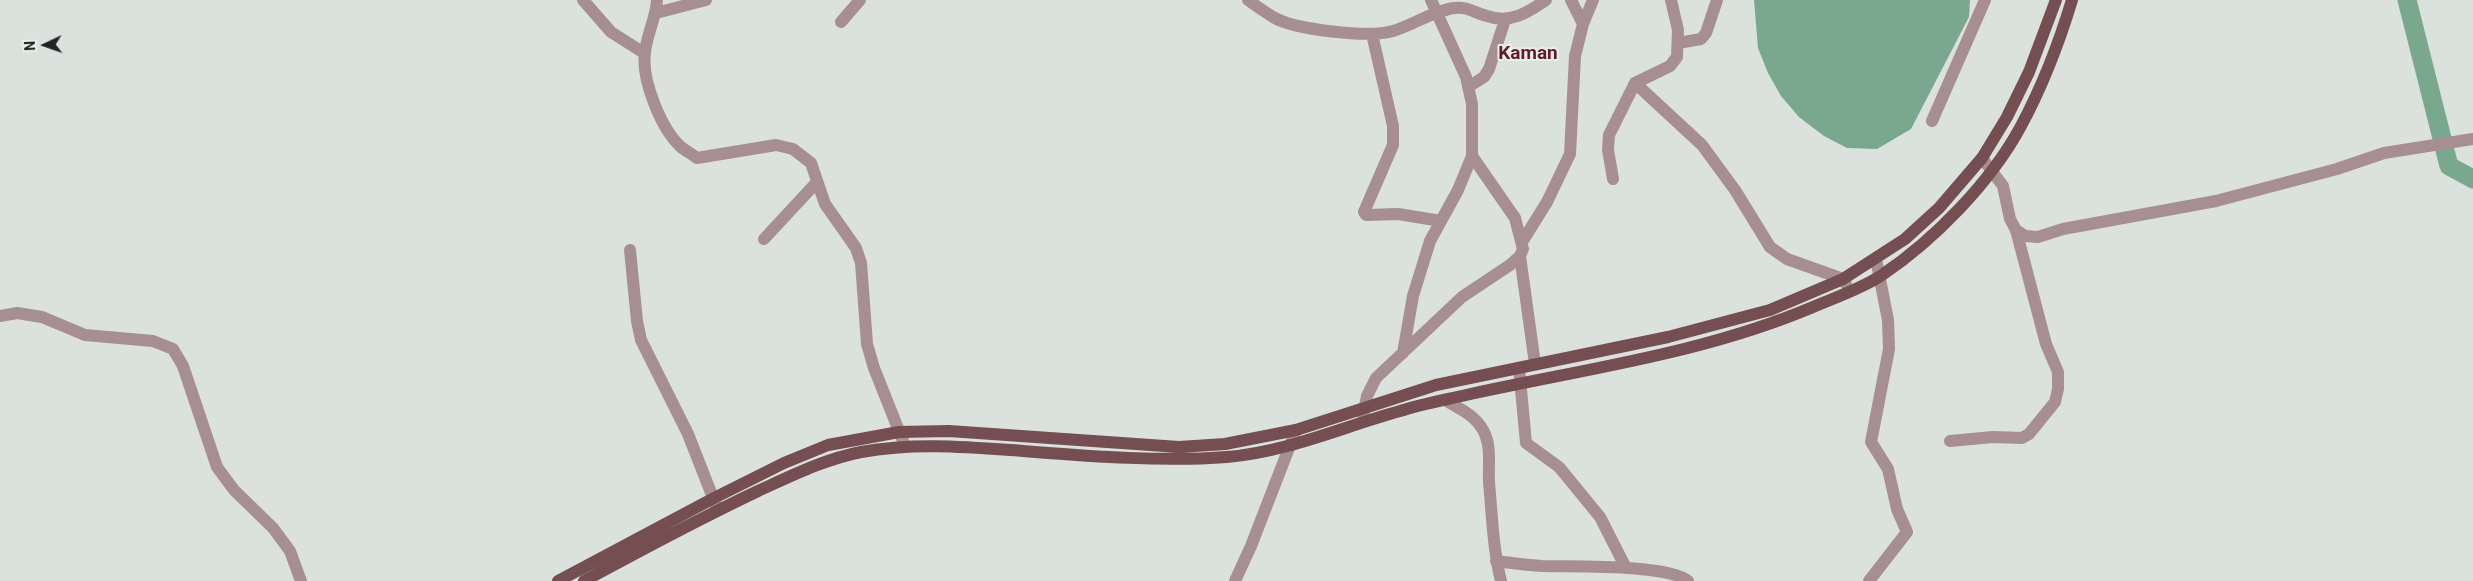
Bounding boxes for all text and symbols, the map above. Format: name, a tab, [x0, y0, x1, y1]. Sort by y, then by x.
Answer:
north arrow	[20, 20, 70, 70]
text: N	[22, 40, 38, 51]
district label: Kaman	[1498, 43, 1558, 65]

